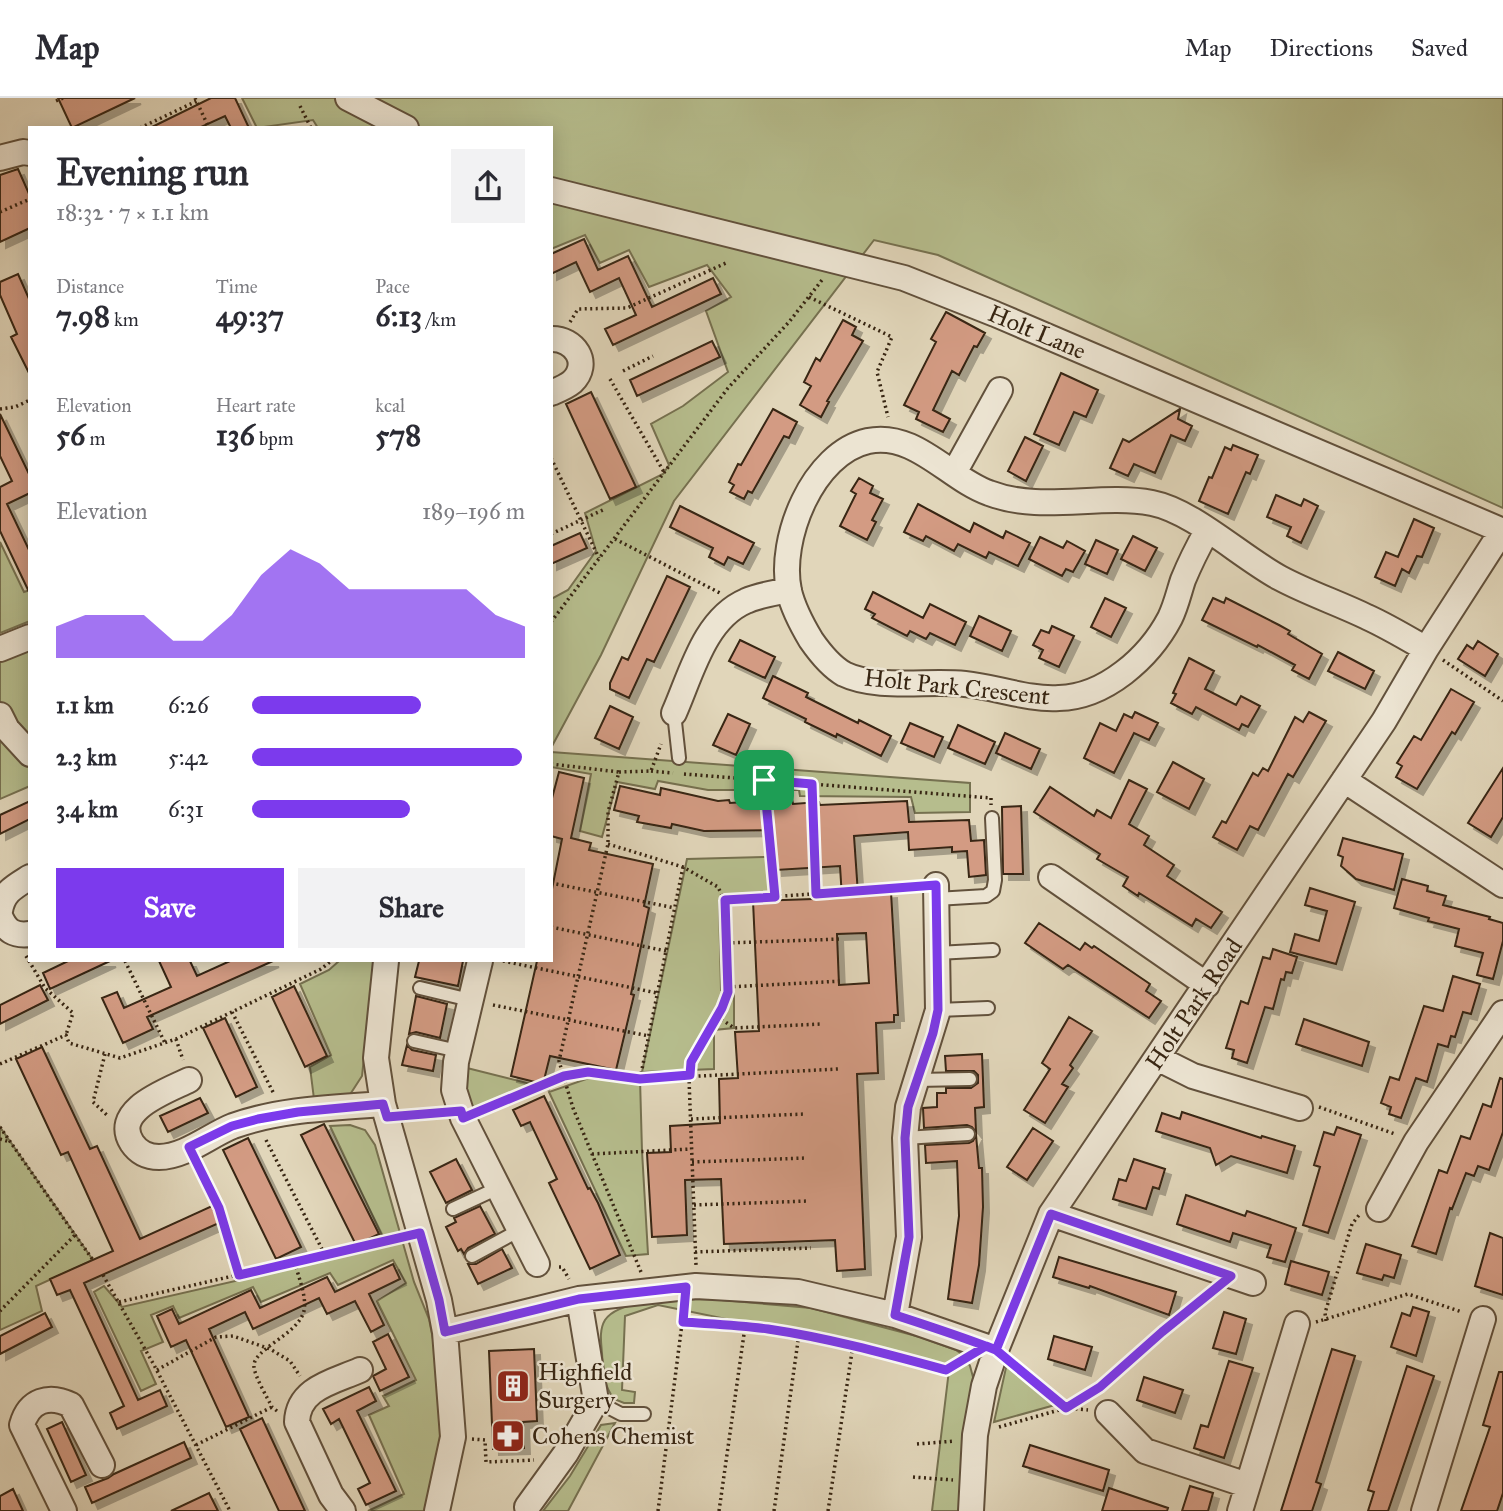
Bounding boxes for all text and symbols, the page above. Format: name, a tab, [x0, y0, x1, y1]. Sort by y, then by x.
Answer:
text: Map	[35, 28, 99, 68]
text: Map	[1185, 33, 1232, 63]
text: Directions	[1270, 33, 1373, 63]
text: Saved	[1411, 33, 1468, 63]
text: Evening run	[56, 149, 249, 195]
button: share	[451, 149, 525, 223]
text: 18:32 · 7 × 1.1 km	[56, 198, 209, 226]
text: Distance	[56, 275, 124, 298]
text: Time	[216, 275, 258, 298]
text: Pace	[375, 275, 410, 298]
text: 7.98	[56, 298, 110, 334]
text: 49:37	[216, 298, 284, 334]
text: 6:13	[375, 298, 422, 334]
street label: Holt Lane	[983, 298, 1091, 366]
text: km	[110, 308, 139, 331]
text: /km	[422, 308, 456, 331]
text: Elevation	[56, 394, 131, 417]
text: Heart rate	[216, 394, 296, 417]
text: kcal	[375, 394, 405, 417]
text: 56	[56, 417, 85, 453]
text: 136	[216, 417, 255, 453]
text: 578	[375, 417, 421, 453]
text: m	[85, 427, 105, 450]
text: bpm	[255, 427, 294, 450]
text: Elevation	[56, 497, 147, 525]
text: 189–196 m	[422, 497, 525, 525]
street label: Holt Park Crescent	[863, 662, 1052, 712]
text: 1.1 km	[56, 691, 114, 719]
text: 6:26	[168, 691, 209, 719]
text: 2.3 km	[56, 743, 117, 771]
text: 5:42	[168, 743, 209, 771]
pin	[734, 750, 794, 810]
icon: arrive	[745, 761, 783, 799]
text: 3.4 km	[56, 795, 118, 823]
text: 6:31	[168, 795, 204, 823]
button: Save	[56, 868, 284, 948]
button: Share	[298, 868, 525, 948]
street label: Holt Park Road	[1139, 932, 1249, 1076]
place label: Highfield Surgery	[538, 1357, 632, 1415]
building icon: Highfield Surgery	[494, 1367, 532, 1405]
pharmacy icon: Cohens Chemist	[489, 1417, 527, 1455]
place label: Cohens Chemist	[532, 1421, 695, 1451]

